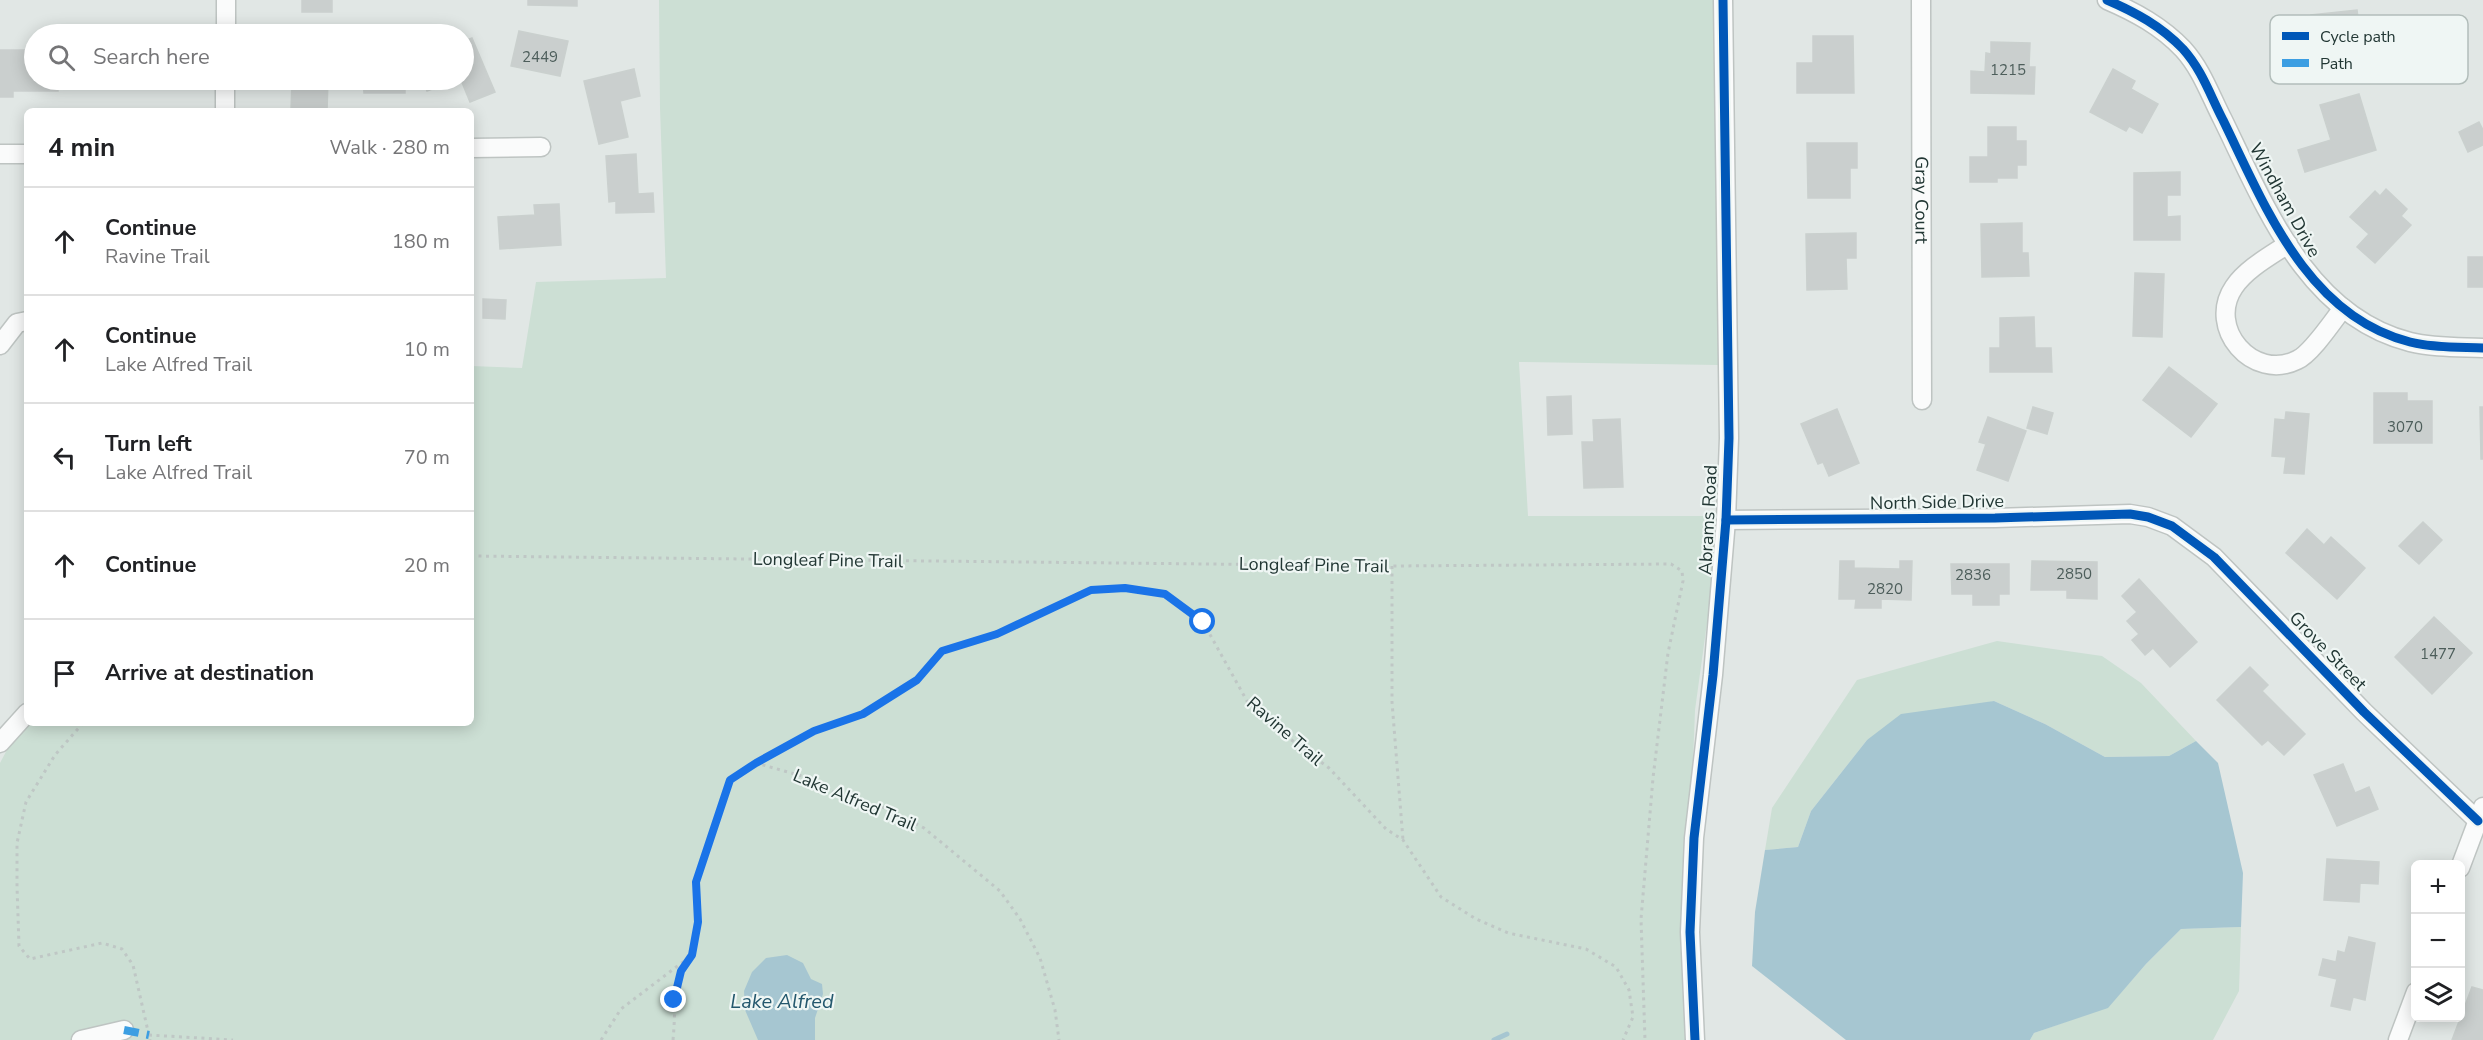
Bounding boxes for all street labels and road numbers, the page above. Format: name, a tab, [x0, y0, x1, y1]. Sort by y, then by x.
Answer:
street label: Windham Drive	[2244, 139, 2326, 261]
street label: Gray Court	[1909, 156, 1934, 245]
street label: Abrams Road	[1693, 464, 1723, 576]
street label: North Side Drive	[1870, 489, 2004, 515]
street label: Longleaf Pine Trail	[753, 547, 904, 573]
street label: Longleaf Pine Trail	[1239, 552, 1390, 578]
street label: Grove Street	[2284, 606, 2372, 696]
street label: Ravine Trail	[1242, 691, 1329, 771]
street label: Lake Alfred Trail	[789, 763, 921, 837]

